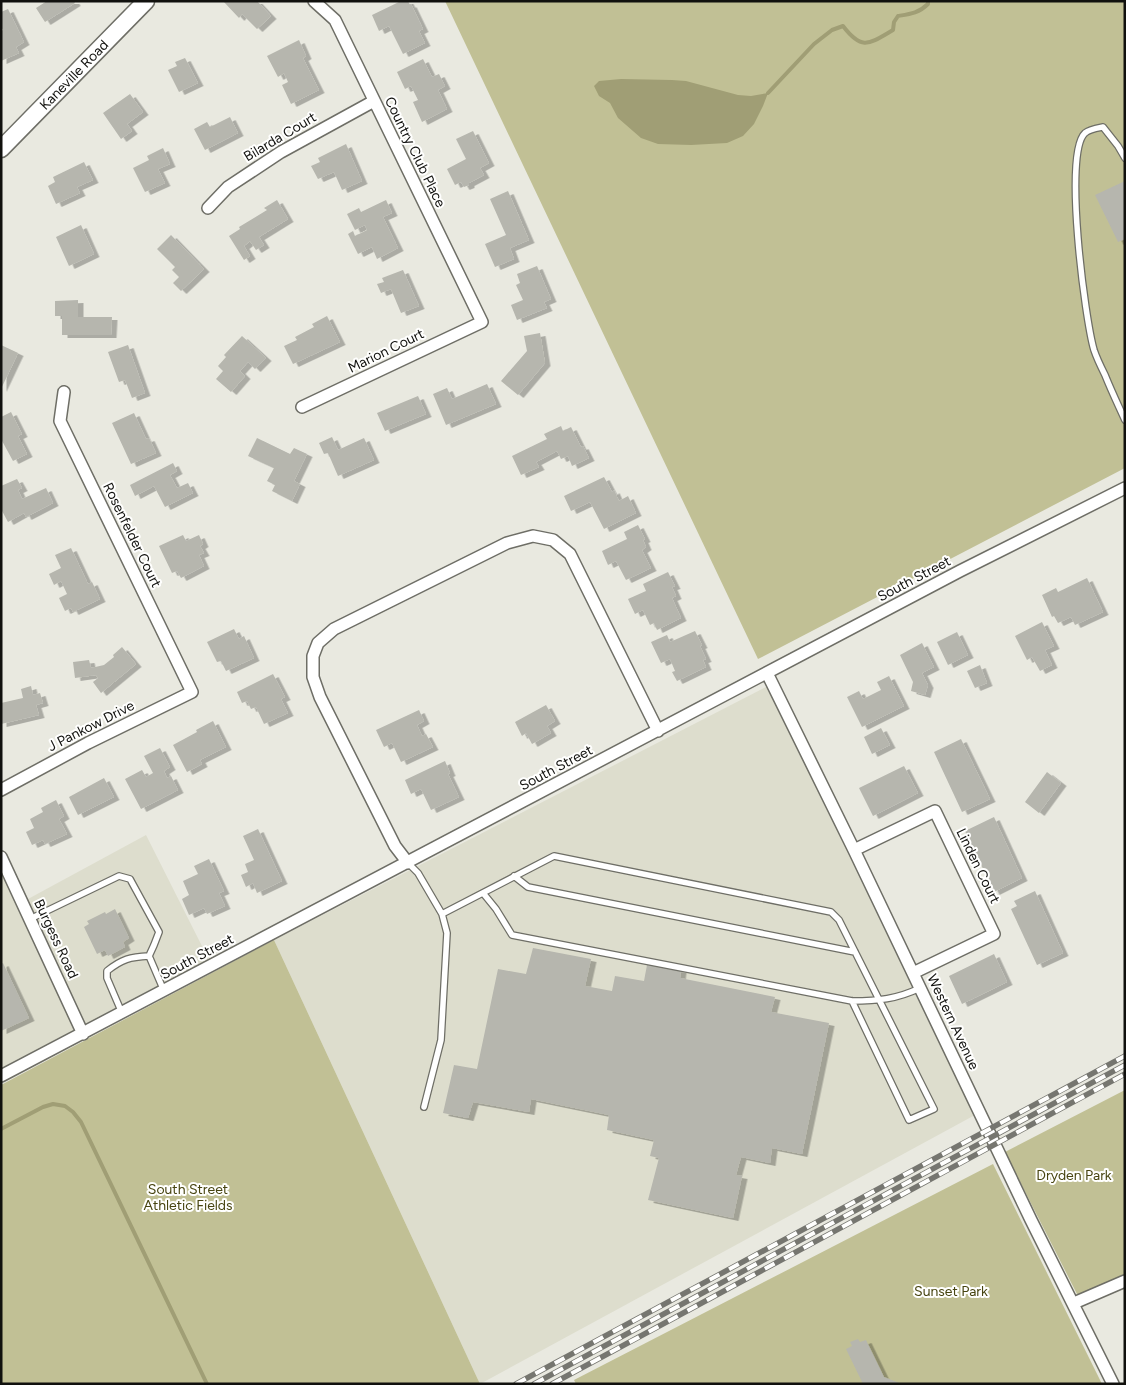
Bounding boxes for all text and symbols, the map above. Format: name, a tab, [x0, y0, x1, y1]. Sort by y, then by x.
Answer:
street label: Kaneville Road	[36, 36, 112, 113]
street label: Country Club Place	[381, 94, 449, 210]
street label: Bilarda Court	[241, 109, 319, 165]
street label: Marion Court	[345, 325, 427, 377]
street label: Rosenfelder Court	[99, 480, 165, 590]
street label: South Street	[875, 553, 953, 605]
street label: J Pankow Drive	[45, 697, 137, 755]
street label: South Street	[517, 742, 595, 794]
street label: Linden Court	[952, 826, 1004, 906]
street label: Burgess Road	[30, 897, 82, 981]
street label: South Street	[158, 931, 236, 983]
street label: Western Avenue	[923, 972, 983, 1073]
park label: Dryden Park	[1036, 1167, 1112, 1184]
park label: South Street Athletic Fields	[143, 1181, 233, 1214]
park label: Sunset Park	[914, 1283, 988, 1300]

